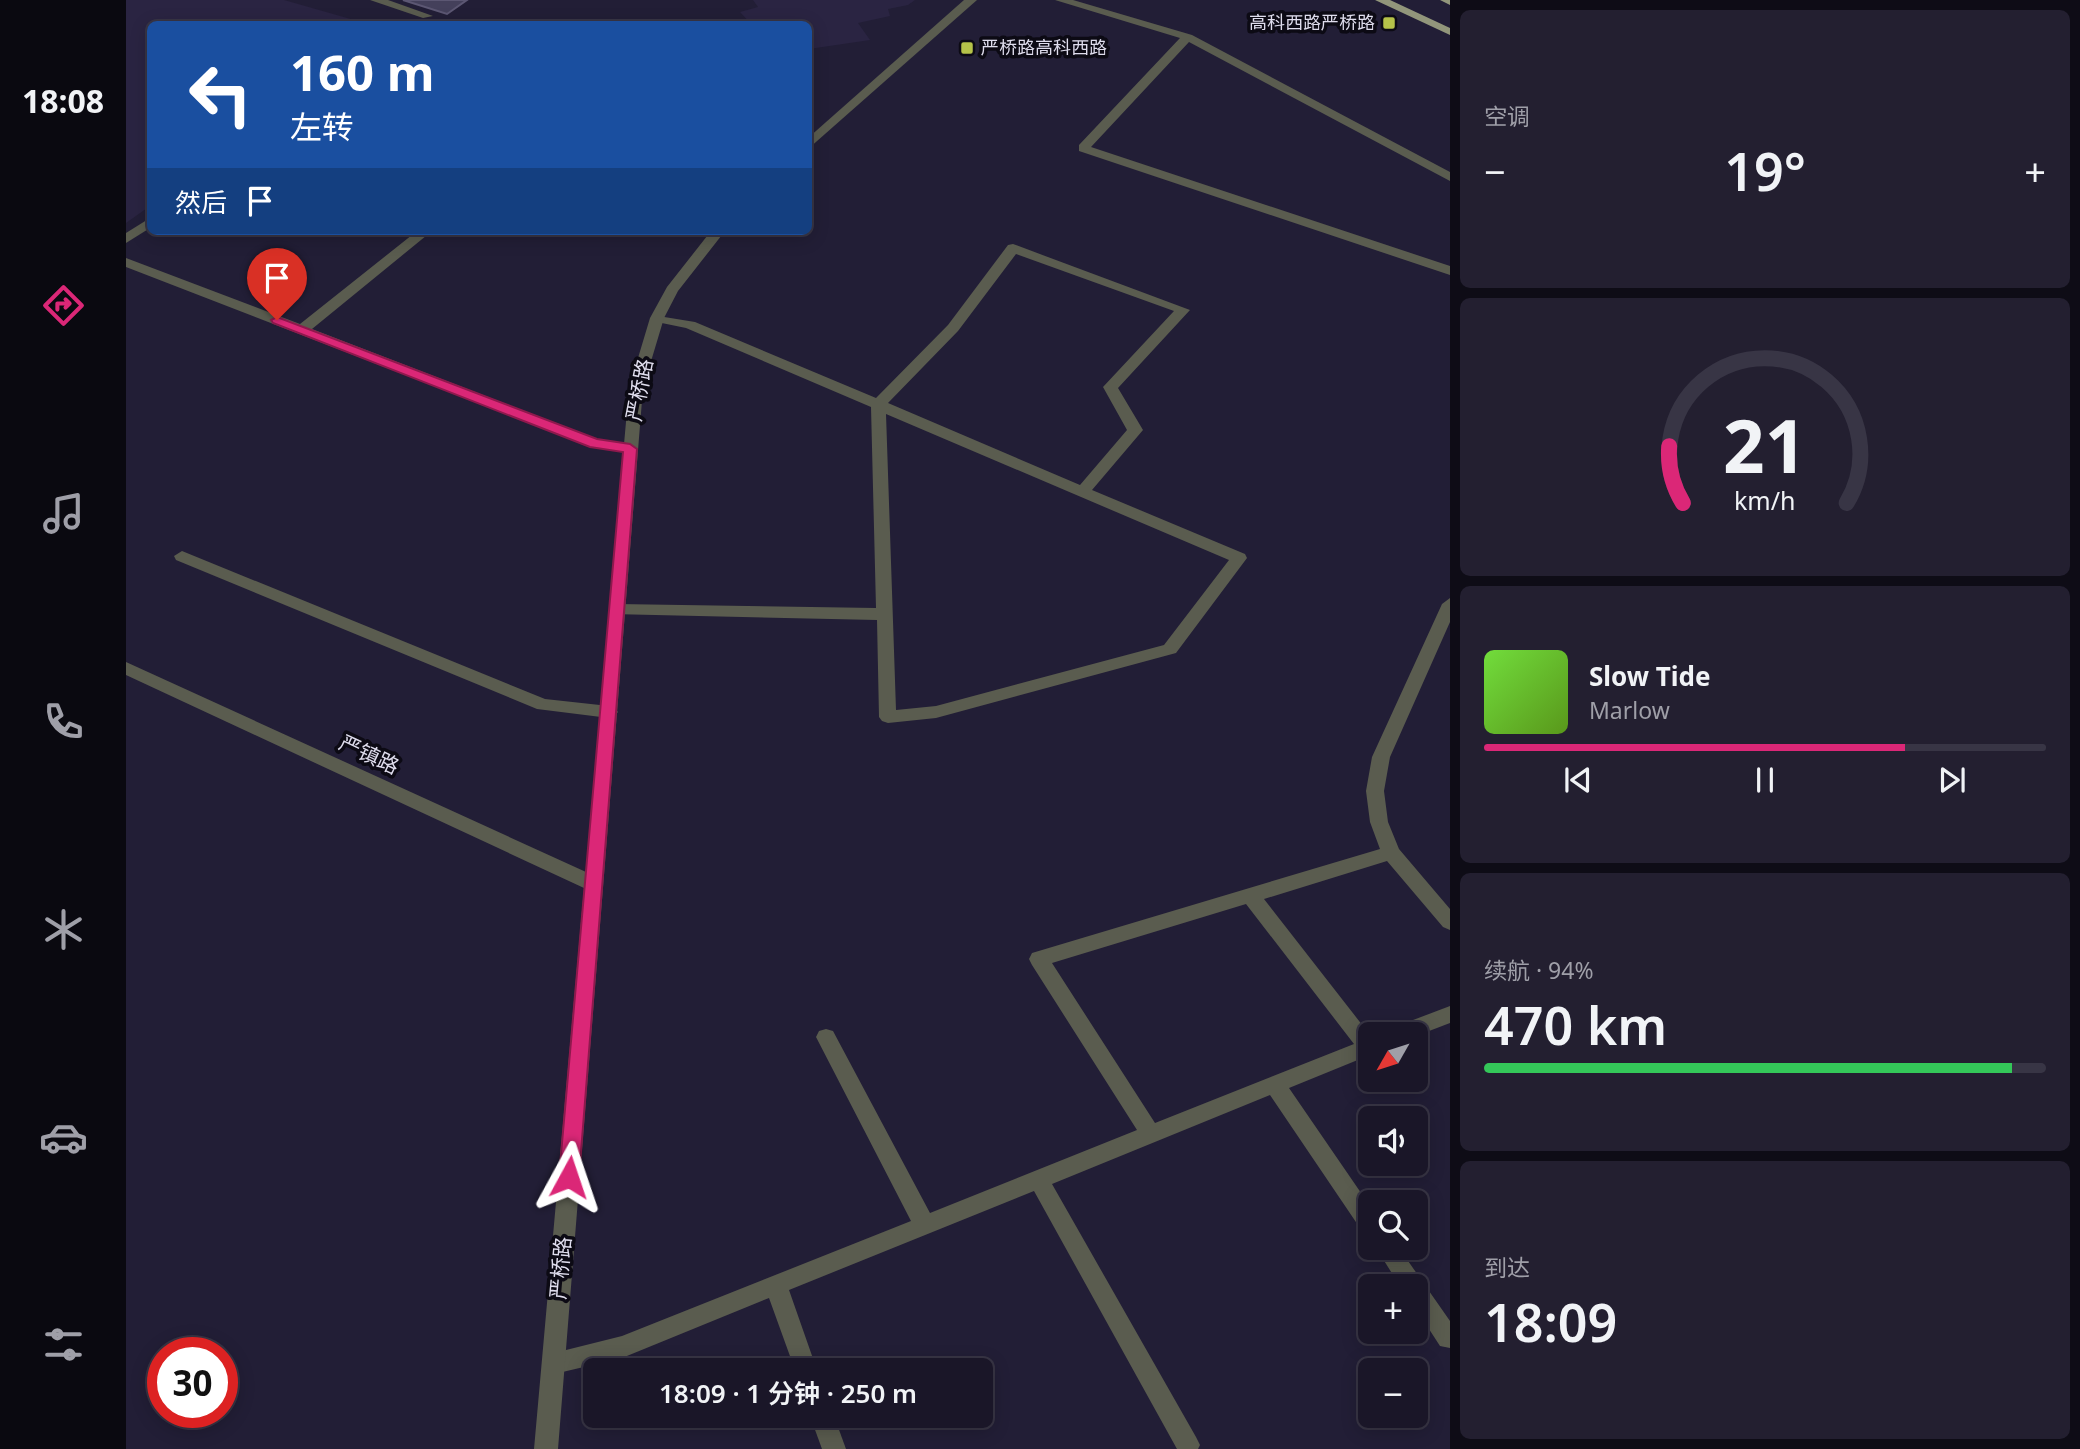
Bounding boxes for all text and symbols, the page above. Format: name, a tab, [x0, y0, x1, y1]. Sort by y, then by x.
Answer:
place label: 高科西路严桥路	[1249, 10, 1375, 34]
marker: 高科西路严桥路	[1381, 15, 1397, 31]
place label: 严桥路高科西路	[981, 35, 1107, 59]
text: 160 m	[290, 39, 435, 105]
marker: 严桥路高科西路	[959, 40, 975, 56]
icon: left	[175, 49, 266, 140]
text: 18:08	[22, 79, 104, 122]
text: 空调	[1484, 100, 1530, 132]
text: 左转	[290, 105, 354, 148]
text: 19°	[1724, 135, 1806, 206]
text: −	[1484, 145, 1506, 197]
text: +	[2024, 145, 2046, 197]
icon: arrive	[241, 182, 279, 220]
text: 然后	[175, 184, 227, 220]
pin	[247, 248, 307, 320]
icon: arrive	[258, 259, 296, 297]
icon: directions	[39, 281, 88, 330]
street label: 严桥路	[619, 356, 659, 423]
text: 21	[1723, 395, 1807, 494]
text: km/h	[1734, 482, 1796, 516]
icon: music	[39, 489, 88, 538]
text: Slow Tide	[1589, 658, 1711, 694]
text: Marlow	[1589, 694, 1670, 726]
icon: phone	[39, 697, 88, 746]
street label: 严镇路	[335, 728, 404, 780]
icon: previous	[1559, 761, 1597, 799]
icon: pause	[1746, 761, 1784, 799]
icon: next	[1933, 761, 1971, 799]
icon: climate	[39, 905, 88, 954]
text: 续航 · 94%	[1484, 954, 1594, 986]
text: 470 km	[1484, 989, 1667, 1060]
north arrow	[1358, 1022, 1428, 1092]
map controls	[1358, 1022, 1428, 1428]
button: sound	[1358, 1106, 1428, 1176]
icon: car	[39, 1113, 88, 1162]
position arrow	[532, 1140, 606, 1214]
button: search	[1358, 1190, 1428, 1260]
street label: 严桥路	[543, 1235, 577, 1301]
text: 到达	[1484, 1251, 1530, 1283]
button: +	[1358, 1274, 1428, 1344]
text: 18:09	[1484, 1286, 1617, 1357]
icon: filters	[39, 1320, 88, 1369]
speed limit sign: 30	[147, 1337, 238, 1428]
button: −	[1358, 1358, 1428, 1428]
text: 18:09 · 1 分钟 · 250 m	[659, 1375, 917, 1411]

